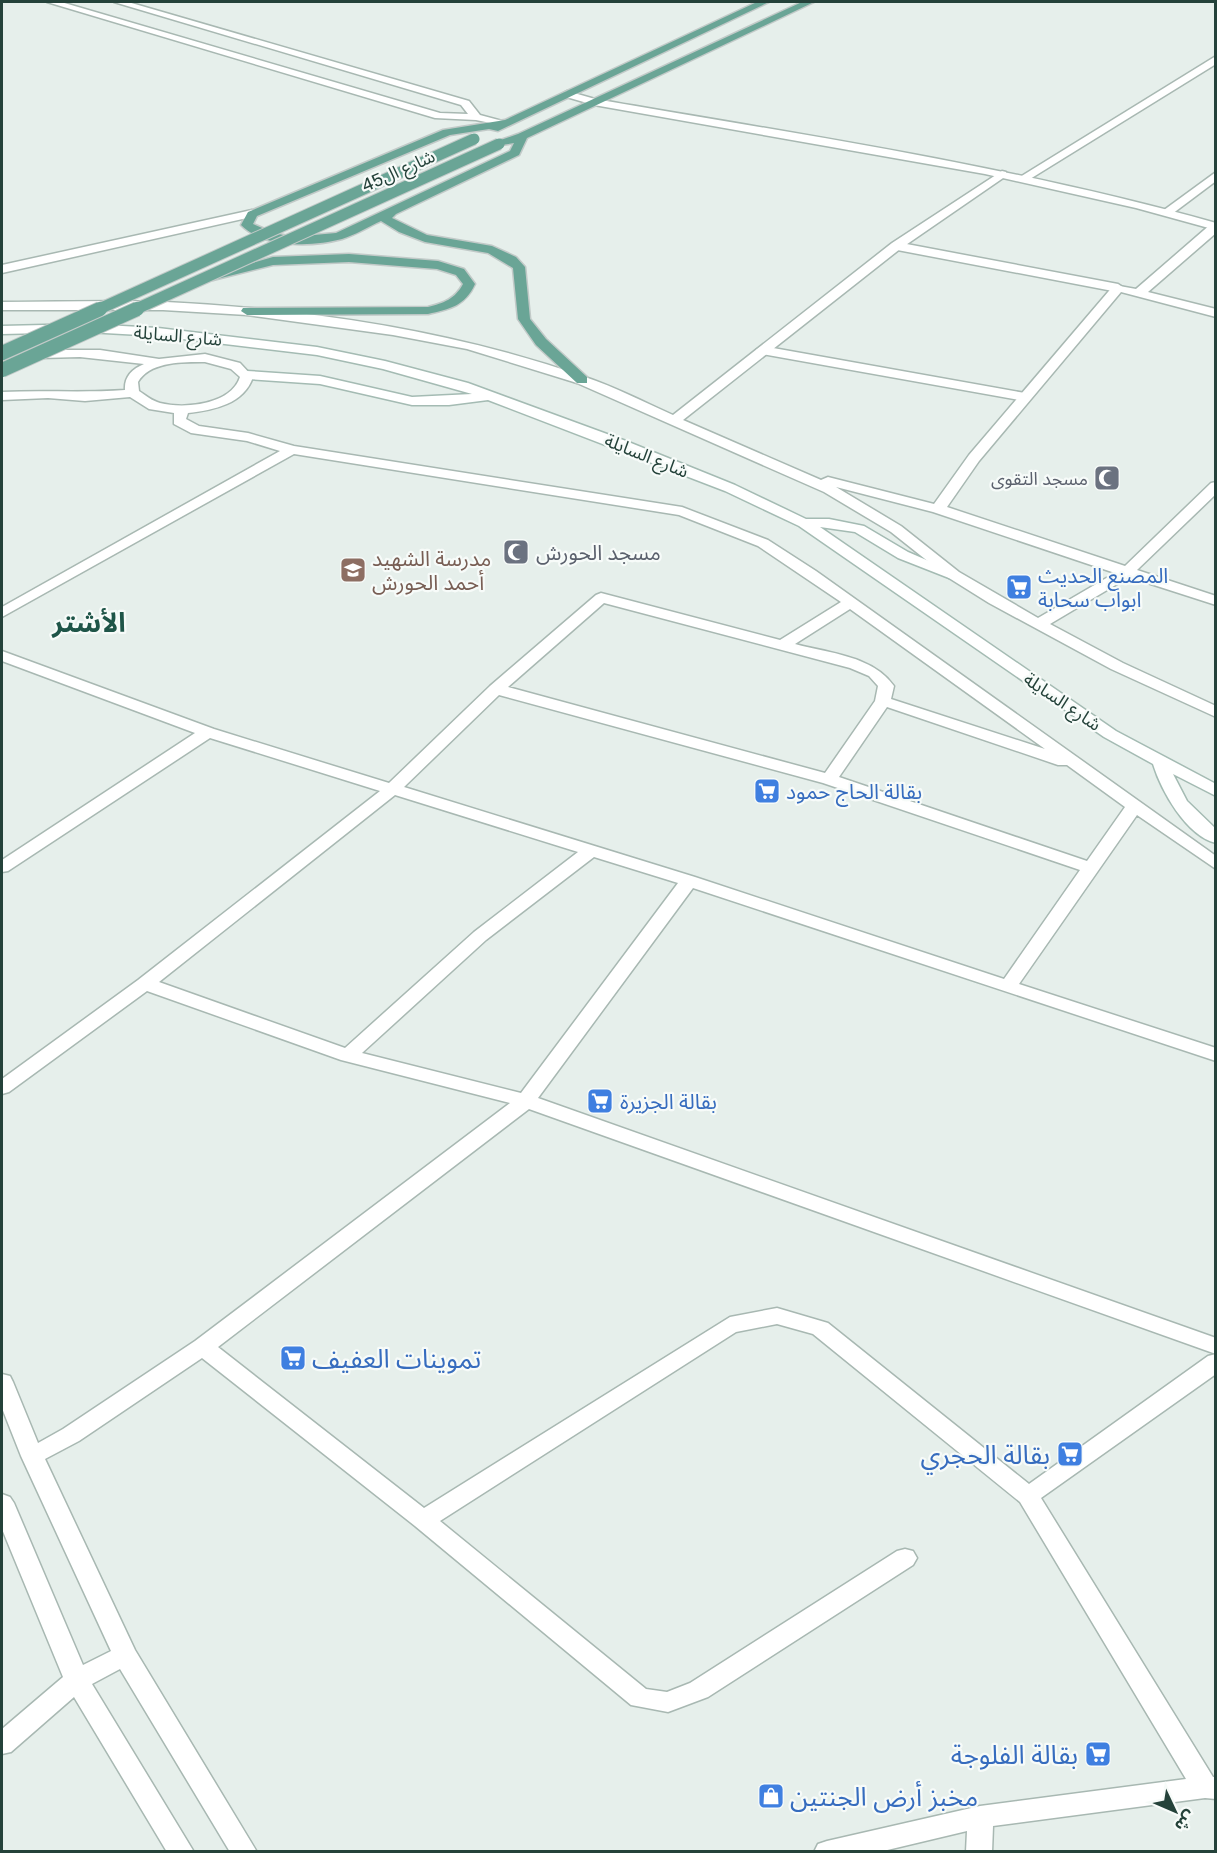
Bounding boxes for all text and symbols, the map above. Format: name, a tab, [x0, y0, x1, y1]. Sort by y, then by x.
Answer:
street label: شارع ال45	[358, 144, 440, 200]
street label: شارع السايلة	[133, 320, 223, 354]
street label: شارع السايلة	[600, 428, 692, 486]
mosque icon: مسجد التقوى	[1092, 463, 1122, 493]
place label: مسجد التقوى	[991, 467, 1088, 490]
mosque icon: مسجد الحورش	[501, 537, 531, 567]
place label: مسجد الحورش	[536, 539, 661, 565]
place label: مدرسة الشهيد أحمد الحورش	[372, 545, 491, 595]
school or university icon: مدرسة الشهيد أحمد الحورش	[338, 555, 368, 585]
place label: المصنع الحديث ابواب سحابة	[1038, 562, 1168, 612]
supermarket icon: المصنع الحديث ابواب سحابة	[1004, 572, 1034, 602]
district label: الأشتر	[51, 606, 126, 639]
street label: شارع السايلة	[1018, 667, 1106, 738]
supermarket icon: بقالة الحاج حمود	[752, 776, 782, 806]
place label: بقالة الحاج حمود	[786, 778, 922, 807]
supermarket icon: بقالة الجزيرة	[585, 1086, 615, 1116]
place label: بقالة الجزيرة	[620, 1088, 717, 1114]
supermarket icon: تموينات العفيف	[278, 1343, 308, 1373]
place label: تموينات العفيف	[312, 1343, 481, 1374]
place label: بقالة الحجري	[921, 1439, 1050, 1475]
supermarket icon: بقالة الحجري	[1055, 1439, 1085, 1469]
place label: بقالة الفلوجة	[951, 1739, 1078, 1770]
supermarket icon: بقالة الفلوجة	[1083, 1739, 1113, 1769]
place label: مخبز أرض الجنتين	[790, 1780, 978, 1813]
shop icon: مخبز أرض الجنتين	[756, 1781, 786, 1811]
north arrow	[1145, 1781, 1205, 1841]
text: ش	[1171, 1807, 1201, 1836]

